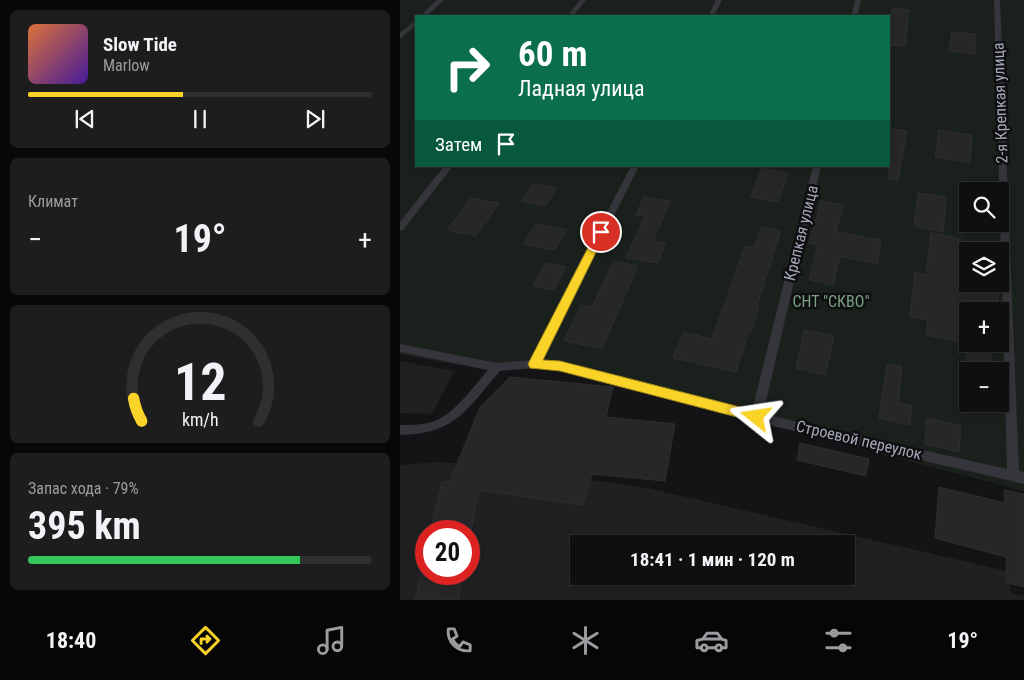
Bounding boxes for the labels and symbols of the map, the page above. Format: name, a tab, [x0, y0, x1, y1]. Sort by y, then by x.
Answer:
street label: 2-я Крепкая улица	[988, 42, 1012, 164]
street label: Крепкая улица	[780, 183, 822, 283]
pin	[580, 211, 622, 253]
park label: СНТ "СКВО"	[792, 292, 870, 311]
position arrow	[729, 390, 781, 442]
street label: Строевой переулок	[794, 416, 924, 464]
speed limit sign: 20	[415, 520, 480, 585]

